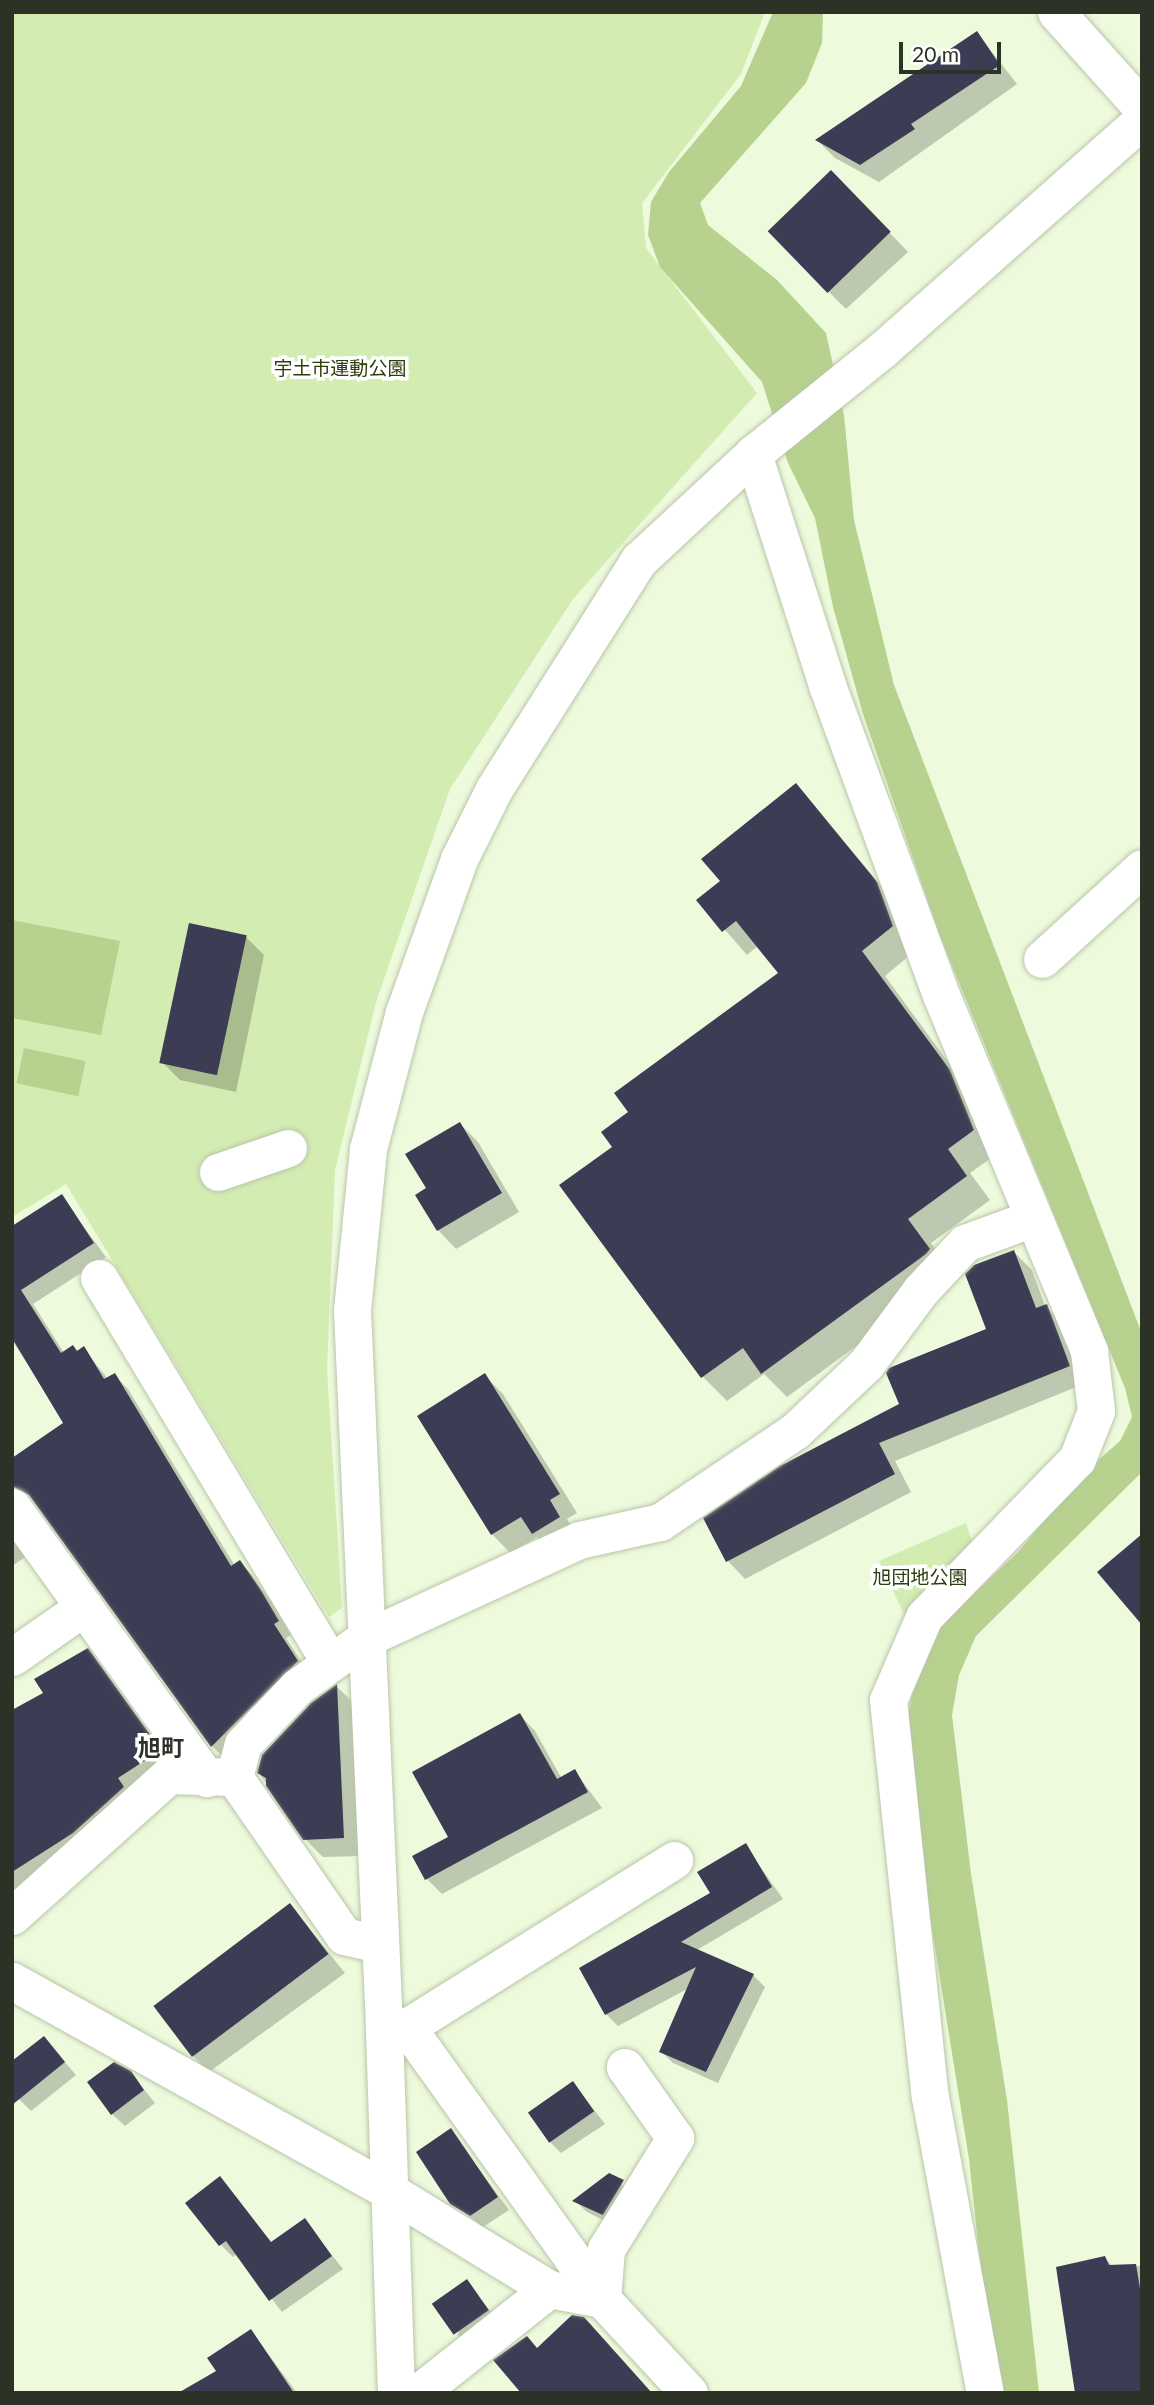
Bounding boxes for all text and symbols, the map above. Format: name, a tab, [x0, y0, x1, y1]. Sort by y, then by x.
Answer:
scale bar	[902, 28, 1004, 72]
text: 20 m	[912, 41, 959, 66]
park label: 宇土市運動公園	[274, 357, 406, 379]
park label: 旭団地公園	[873, 1566, 967, 1588]
district label: 旭町	[138, 1733, 184, 1761]

